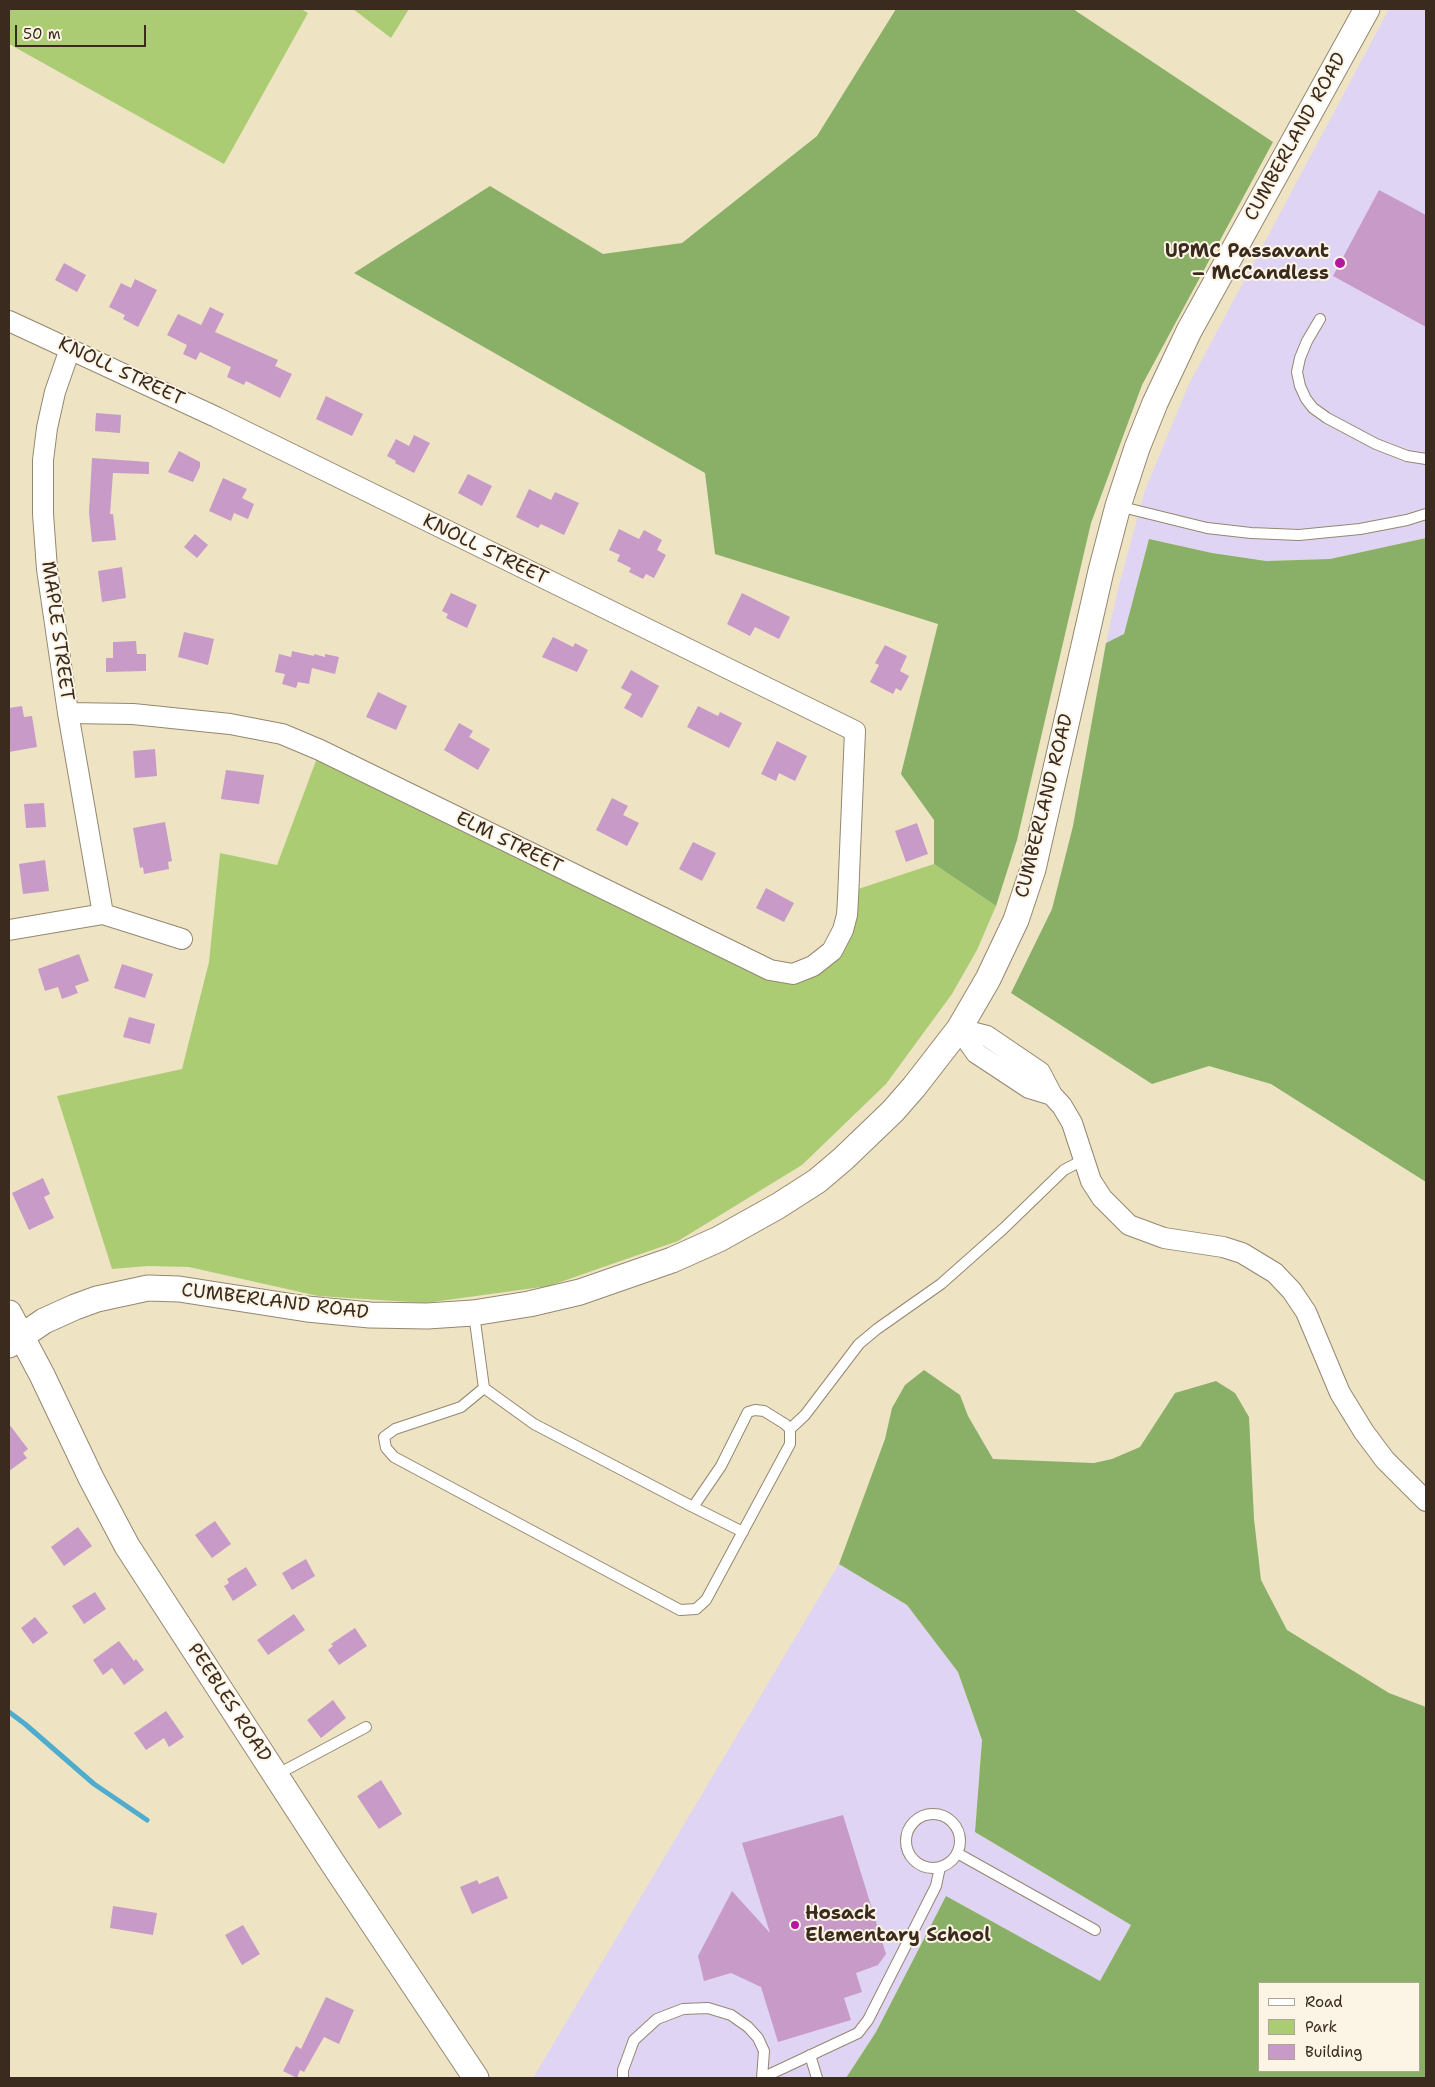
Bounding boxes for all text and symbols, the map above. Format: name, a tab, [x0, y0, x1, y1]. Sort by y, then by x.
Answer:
scale bar	[18, 15, 149, 47]
text: 50 m	[23, 24, 61, 44]
street label: CUMBERLAND ROAD	[1240, 49, 1352, 225]
place label: UPMC Passavant – McCandless	[1165, 241, 1329, 285]
marker: UPMC Passavant – McCandless	[1333, 256, 1347, 270]
street label: KNOLL STREET	[54, 333, 188, 411]
street label: KNOLL STREET	[419, 510, 551, 590]
street label: MAPLE STREET	[36, 560, 78, 702]
street label: CUMBERLAND ROAD	[1011, 712, 1079, 900]
street label: ELM STREET	[452, 807, 566, 879]
street label: CUMBERLAND ROAD	[180, 1279, 370, 1325]
street label: PEEBLES ROAD	[182, 1639, 276, 1767]
place label: Hosack Elementary School	[805, 1903, 991, 1947]
marker: Hosack Elementary School	[789, 1919, 801, 1931]
legend	[1258, 1982, 1420, 2072]
text: Road	[1305, 1992, 1343, 2012]
text: Park	[1305, 2017, 1337, 2037]
text: Building	[1305, 2042, 1362, 2062]

